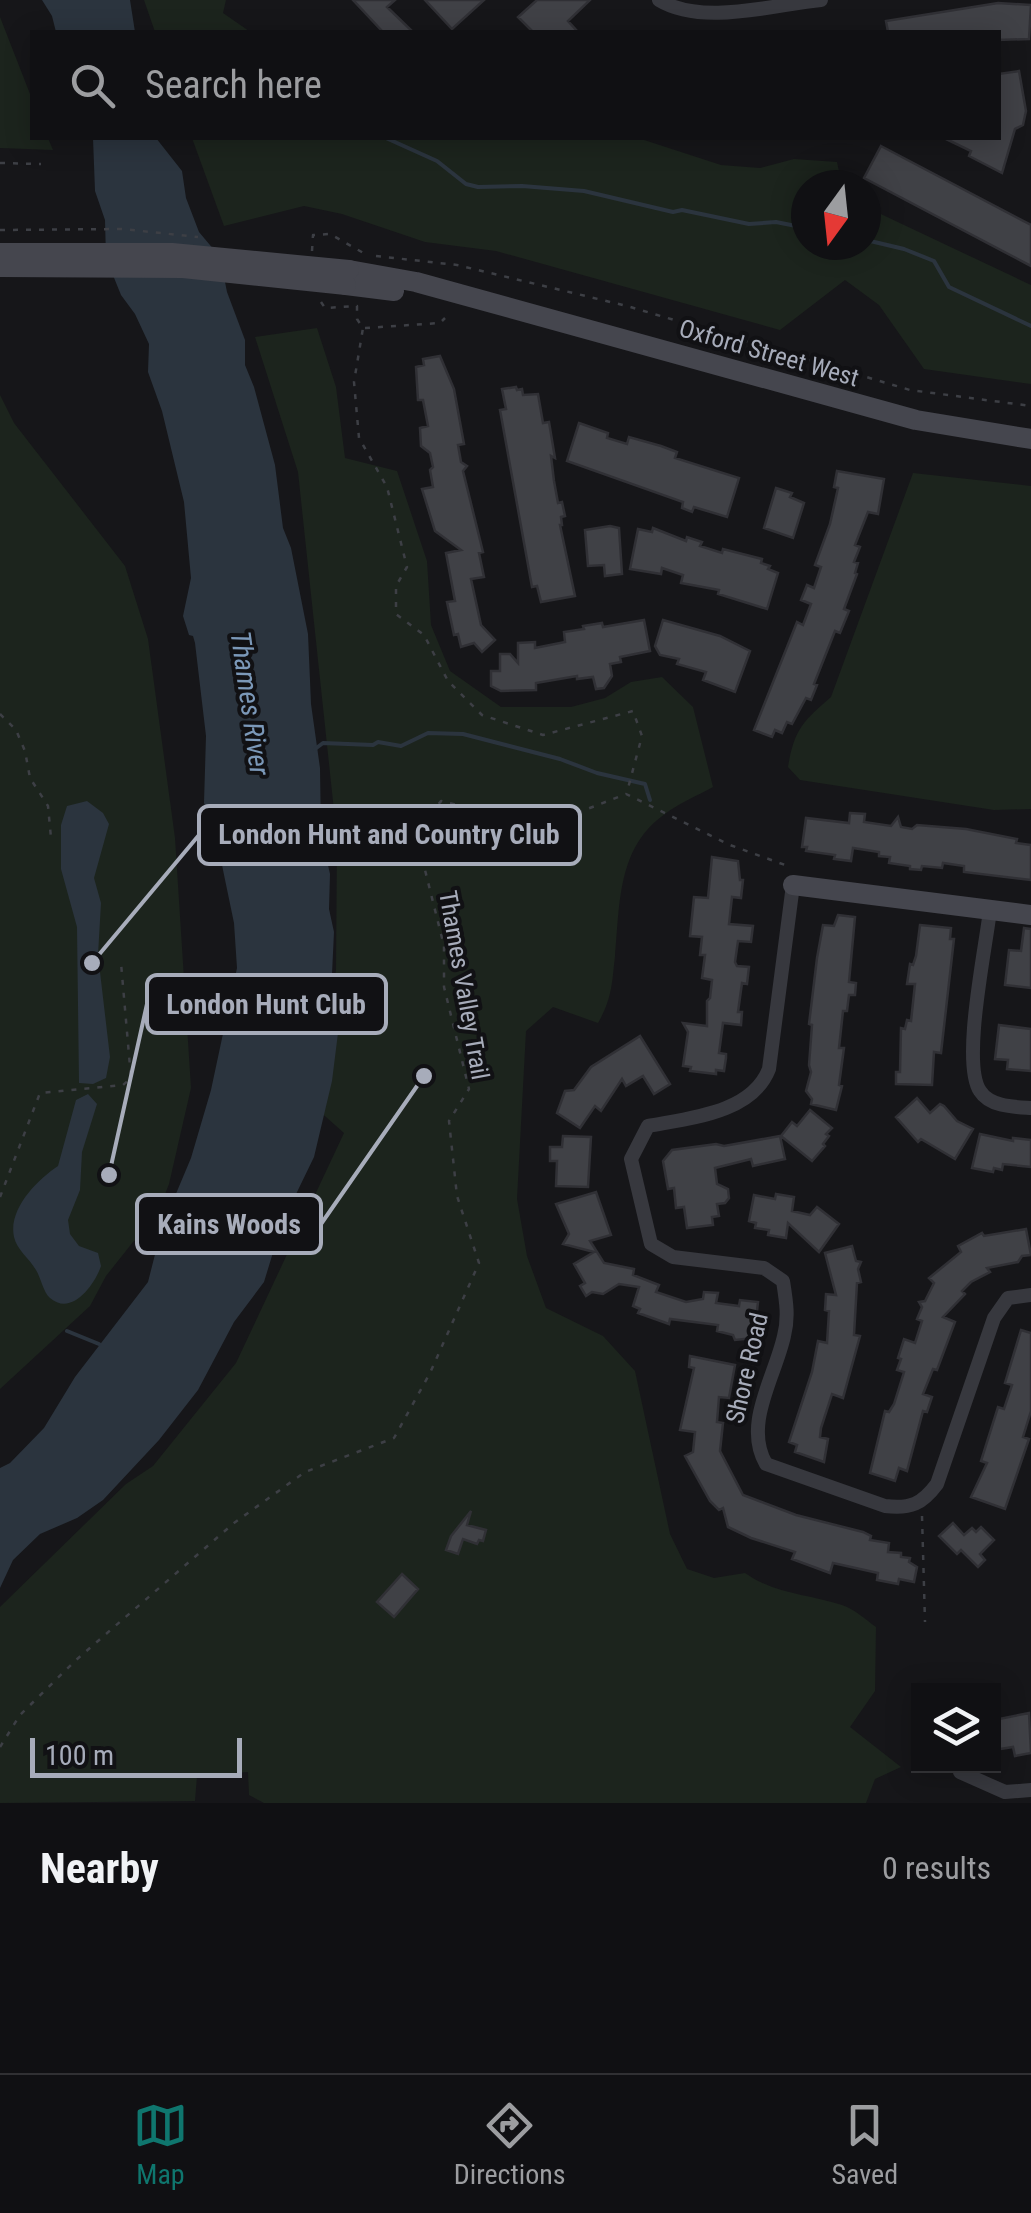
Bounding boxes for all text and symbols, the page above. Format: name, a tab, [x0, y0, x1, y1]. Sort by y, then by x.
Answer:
search box	[30, 30, 1001, 140]
icon: search	[65, 58, 120, 113]
text: Search here	[145, 63, 322, 107]
north arrow	[791, 170, 881, 260]
street label: Oxford Street West	[676, 313, 862, 393]
water label: Thames River	[224, 629, 277, 778]
callout: London Hunt and Country Club	[199, 806, 580, 864]
text: London Hunt and Country Club	[218, 818, 560, 851]
street label: Thames Valley Trail	[433, 888, 495, 1082]
callout: London Hunt Club	[147, 975, 386, 1033]
text: London Hunt Club	[166, 988, 366, 1021]
callout: Kains Woods	[137, 1195, 321, 1253]
text: Kains Woods	[157, 1208, 301, 1241]
street label: Shore Road	[720, 1310, 774, 1426]
map controls	[911, 1683, 1001, 1773]
button: layers	[911, 1683, 1001, 1773]
scale bar	[30, 1733, 242, 1778]
text: 100 m	[45, 1739, 114, 1772]
text: Nearby	[40, 1844, 159, 1893]
text: 0 results	[882, 1849, 991, 1887]
tab: Map	[133, 2098, 188, 2191]
tab: Directions	[454, 2098, 566, 2191]
tab: Saved	[831, 2098, 898, 2191]

